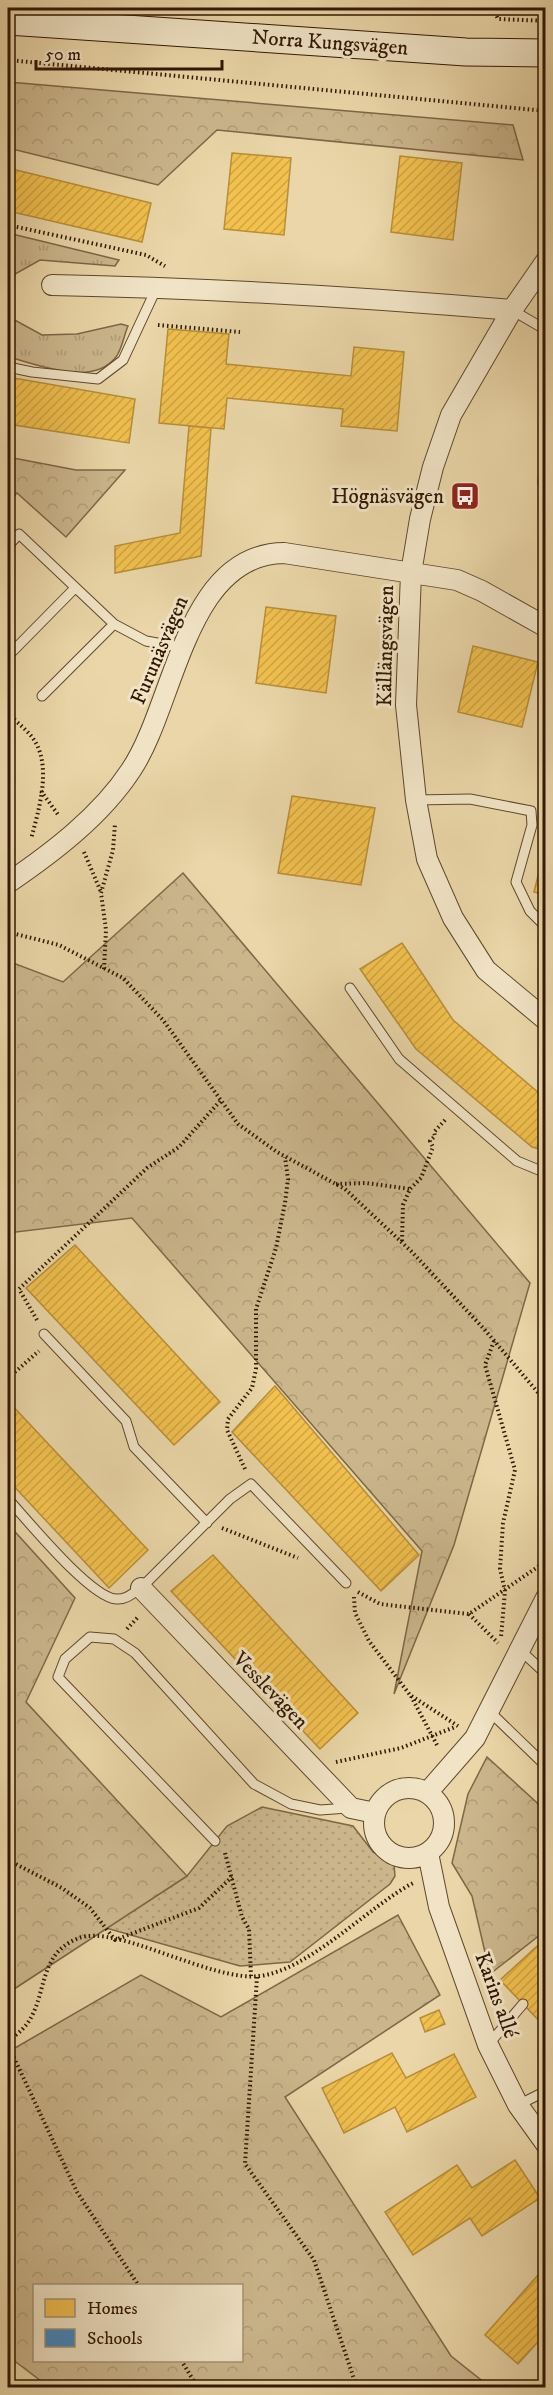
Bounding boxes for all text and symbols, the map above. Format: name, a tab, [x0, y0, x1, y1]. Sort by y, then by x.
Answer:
street label: Norra Kungsvägen	[251, 25, 409, 61]
scale bar	[36, 33, 222, 71]
text: 50 m	[45, 44, 81, 66]
bus stop icon: Högnäsvägen	[449, 480, 481, 512]
place label: Högnäsvägen	[331, 484, 444, 510]
street label: Källängsvägen	[372, 585, 400, 707]
street label: Furunäsvägen	[125, 592, 194, 709]
street label: Vesslevägen	[226, 1646, 314, 1735]
street label: Karins allé	[469, 1949, 524, 2042]
legend	[33, 2284, 243, 2362]
text: Homes	[87, 2298, 138, 2320]
text: Schools	[87, 2328, 142, 2350]

